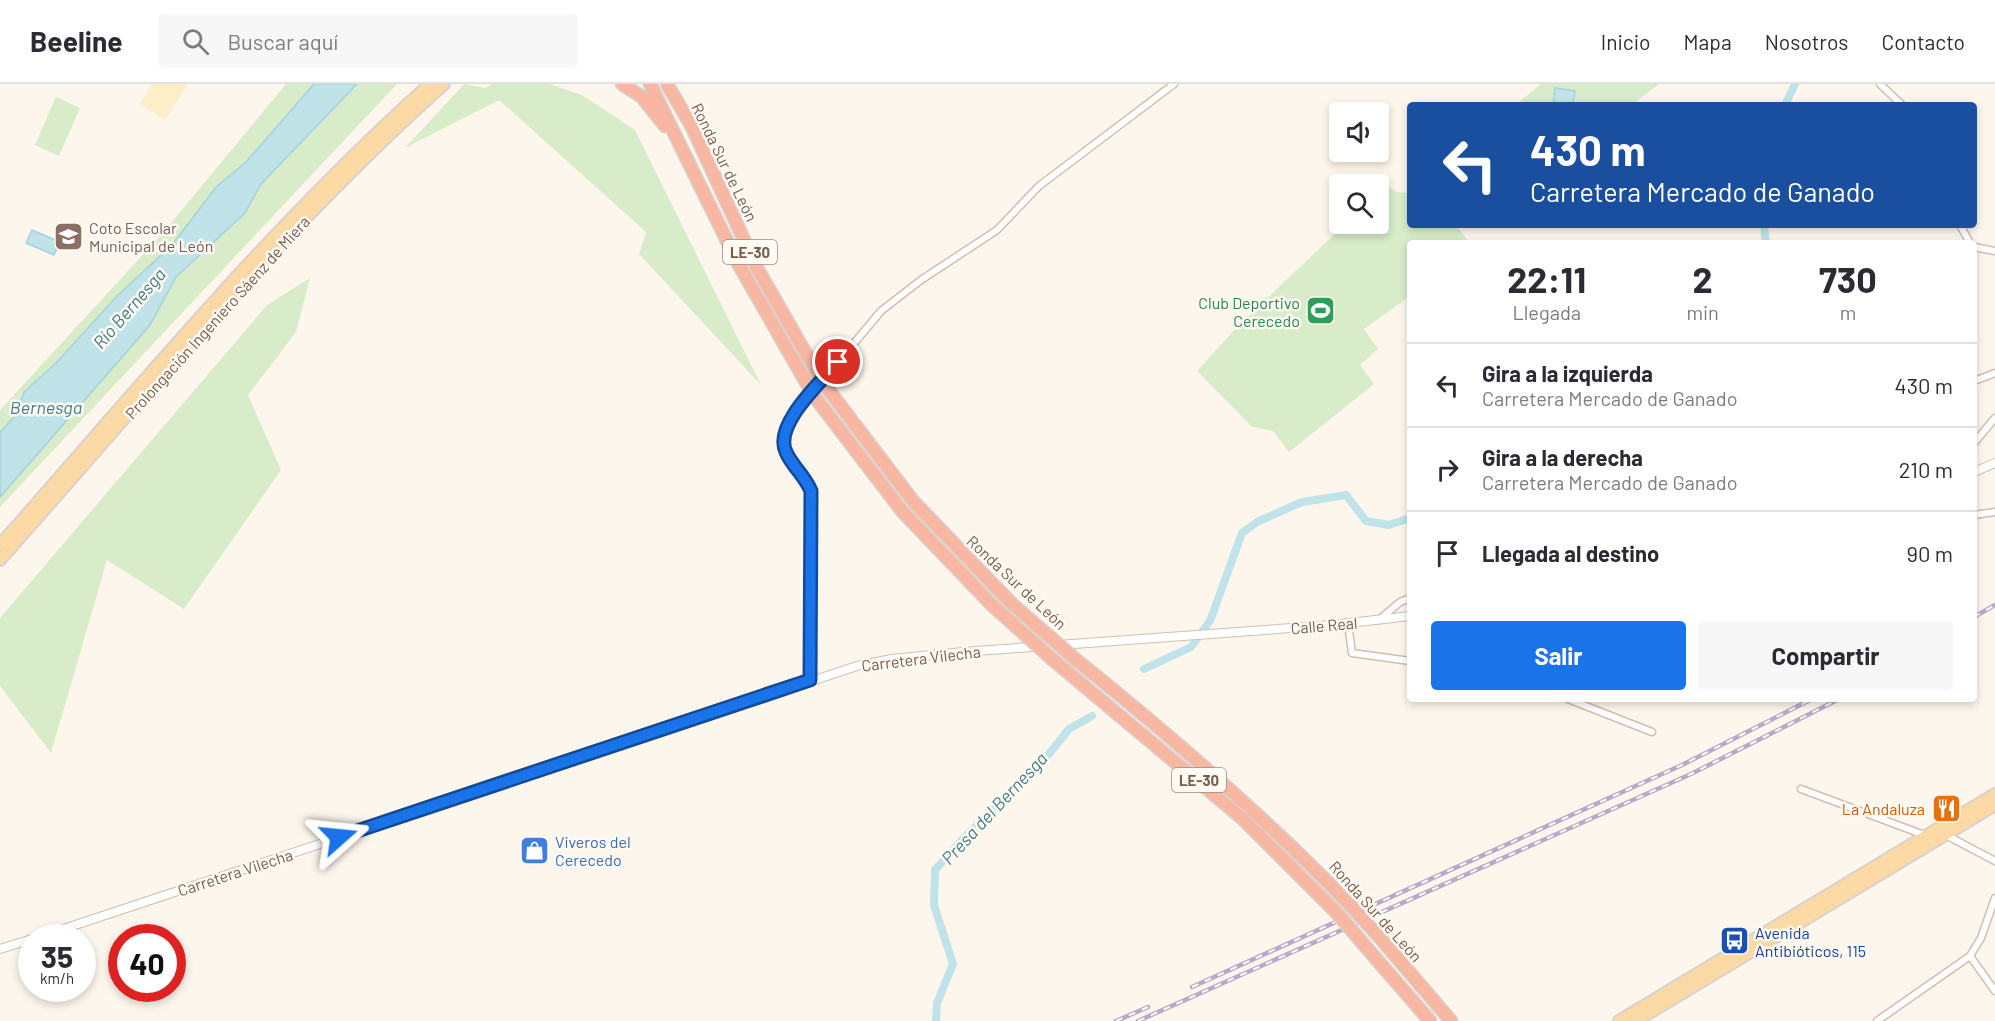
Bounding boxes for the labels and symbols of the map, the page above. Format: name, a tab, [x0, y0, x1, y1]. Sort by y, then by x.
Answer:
street label: Ronda Sur de León	[688, 100, 762, 224]
street label: Prolongación Ingeniero Sáenz de Miera	[121, 212, 313, 422]
place label: Coto Escolar Municipal de León	[89, 218, 213, 255]
school or university icon: Coto Escolar Municipal de León	[52, 220, 84, 252]
road number: LE-30	[723, 240, 777, 264]
water label: Río Bernesga	[88, 263, 170, 353]
place label: Club Deportivo Cerecedo	[1198, 293, 1300, 330]
sports icon: Club Deportivo Cerecedo	[1305, 295, 1337, 327]
pin	[812, 336, 863, 387]
water label: Bernesga	[10, 396, 82, 418]
street label: Ronda Sur de León	[963, 531, 1071, 633]
street label: Calle Real	[1290, 613, 1358, 637]
street label: Carretera Vilecha	[860, 641, 982, 675]
water label: Presa del Bernesga	[936, 747, 1052, 869]
road number: LE-30	[1172, 768, 1226, 792]
restaurant icon: La Andaluza	[1930, 792, 1962, 824]
place label: La Andaluza	[1842, 799, 1925, 818]
position arrow	[307, 805, 371, 869]
place label: Viveros del Cerecedo	[555, 832, 631, 869]
shop icon: Viveros del Cerecedo	[518, 834, 550, 866]
street label: Carretera Vilecha	[175, 844, 295, 900]
street label: Ronda Sur de León	[1326, 857, 1426, 965]
place label: Avenida Antibióticos, 115	[1755, 923, 1866, 960]
speed limit sign: 40	[108, 924, 186, 1002]
bus stop icon: Avenida Antibióticos, 115	[1718, 925, 1750, 957]

